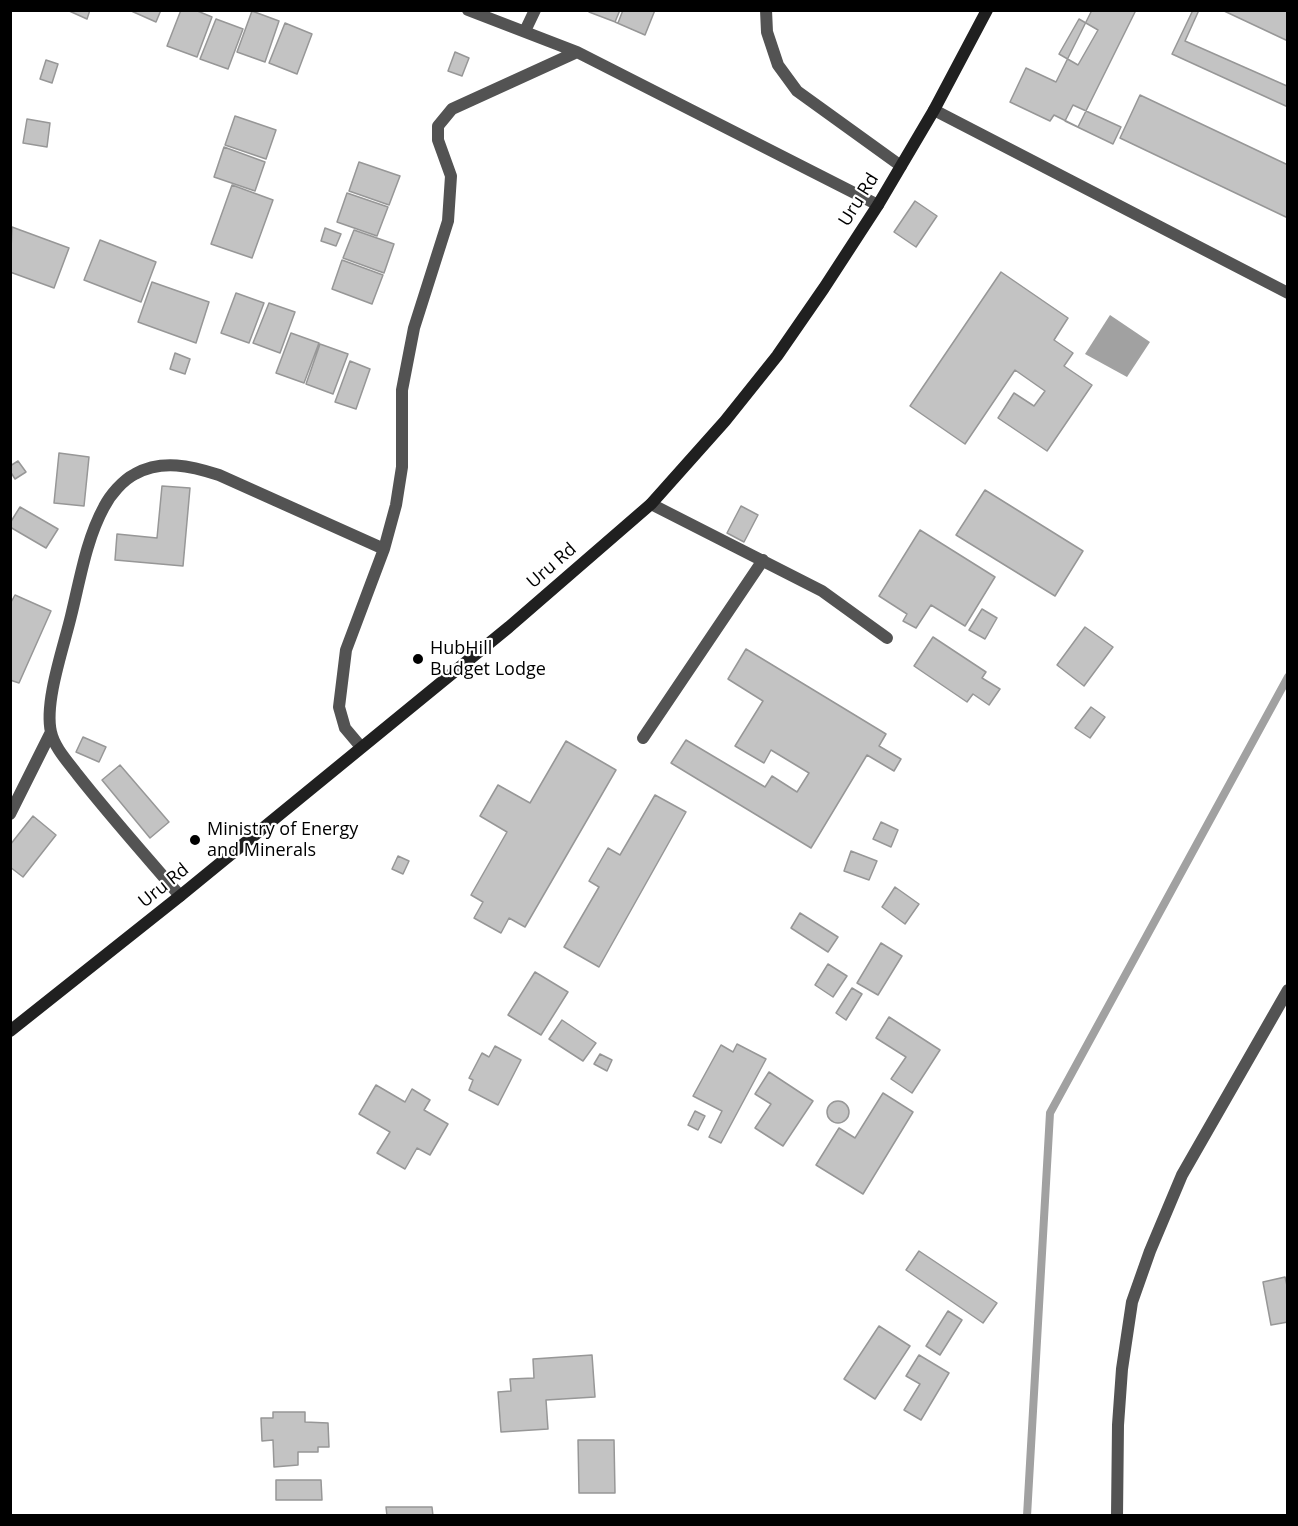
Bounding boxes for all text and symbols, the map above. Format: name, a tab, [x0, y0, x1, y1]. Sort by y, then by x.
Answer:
street label: Uru Rd	[834, 170, 884, 230]
street label: Uru Rd	[523, 539, 581, 593]
place label: HubHill Budget Lodge	[430, 638, 546, 680]
marker: HubHill Budget Lodge	[411, 652, 425, 666]
place label: Ministry of Energy and Minerals	[207, 819, 358, 862]
marker: Ministry of Energy and Minerals	[188, 833, 202, 847]
street label: Uru Rd	[135, 859, 193, 913]

